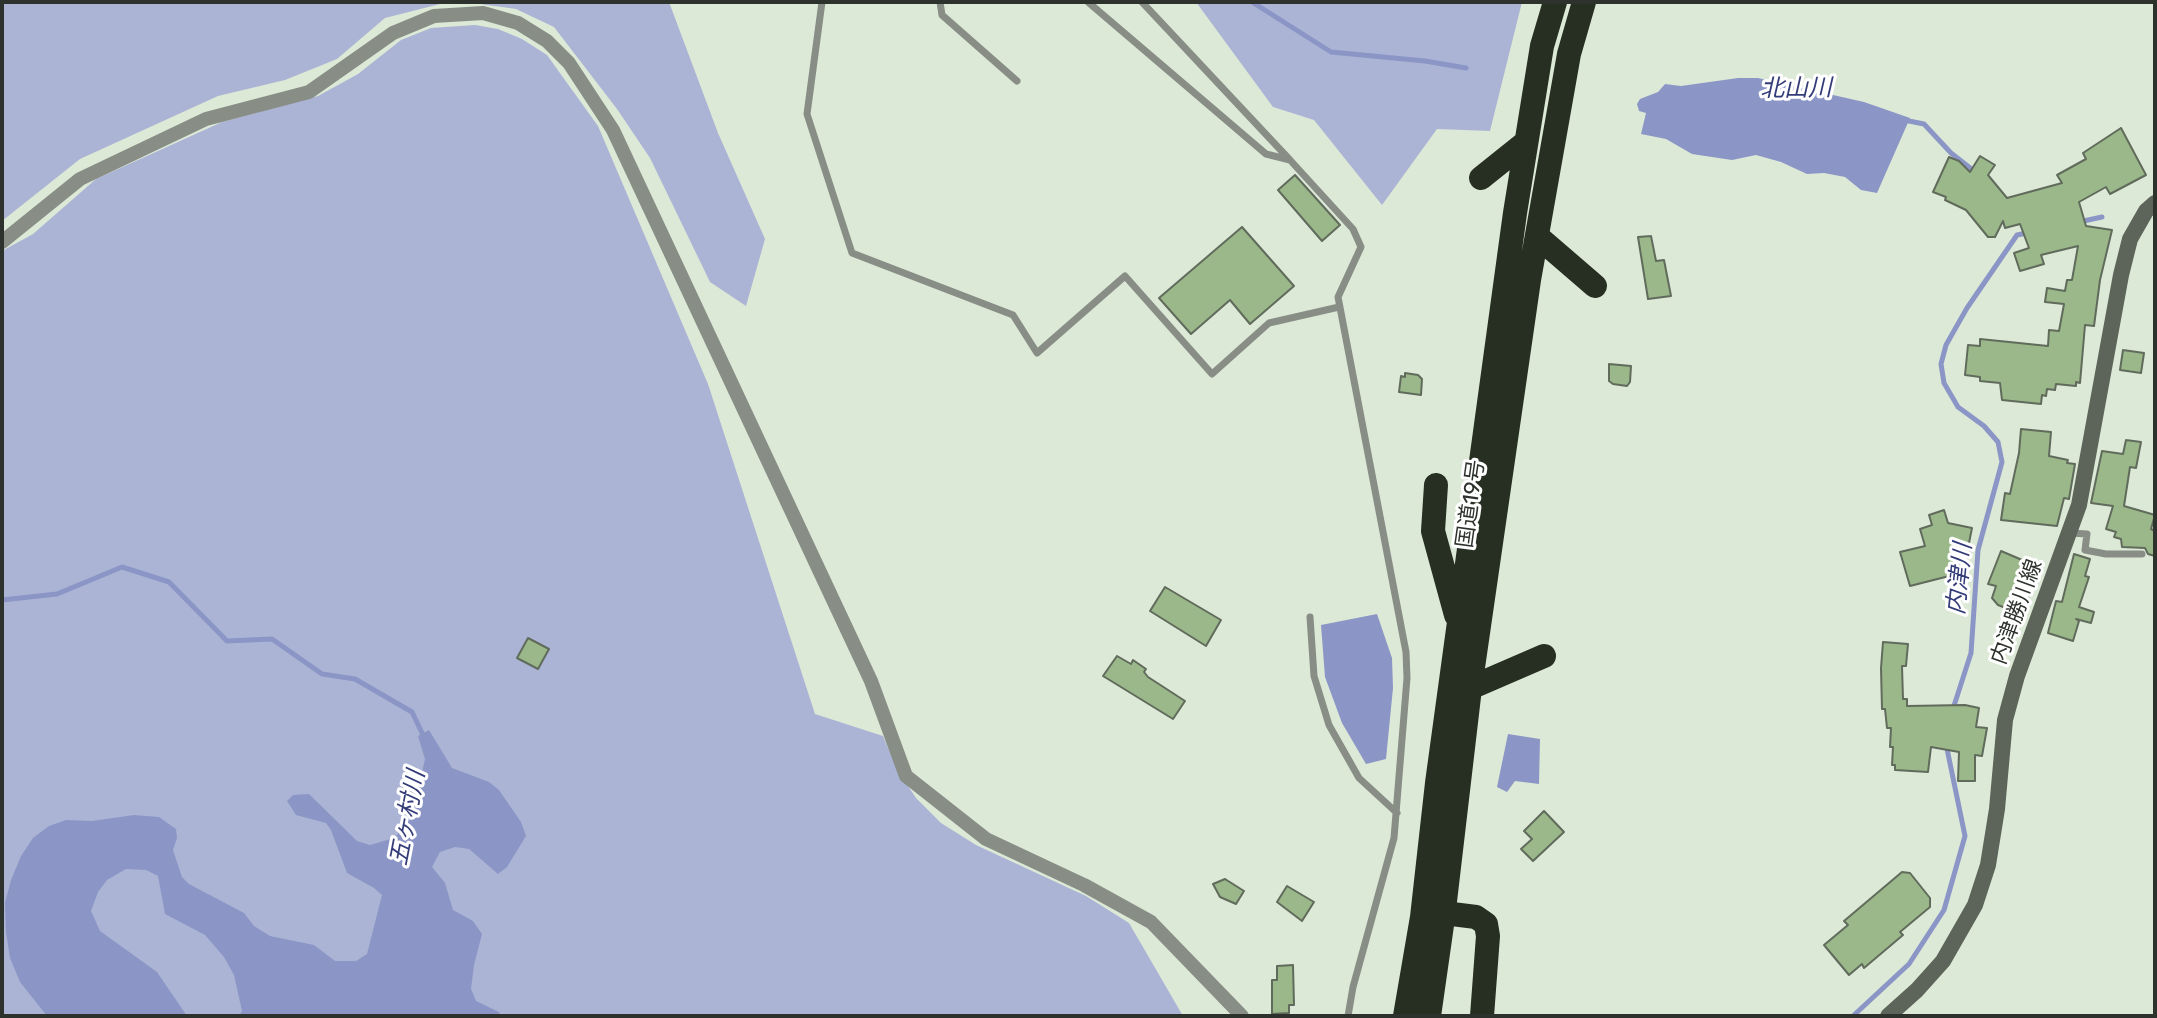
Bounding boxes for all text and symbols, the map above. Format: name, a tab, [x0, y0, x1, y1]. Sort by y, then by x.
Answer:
water label: 北山川	[1760, 74, 1832, 104]
street label: 国道19号	[1452, 458, 1490, 550]
water label: 内津川	[1942, 542, 1978, 616]
street label: 内津勝川線	[1986, 556, 2048, 668]
water label: 五ヶ村川	[385, 768, 431, 868]

